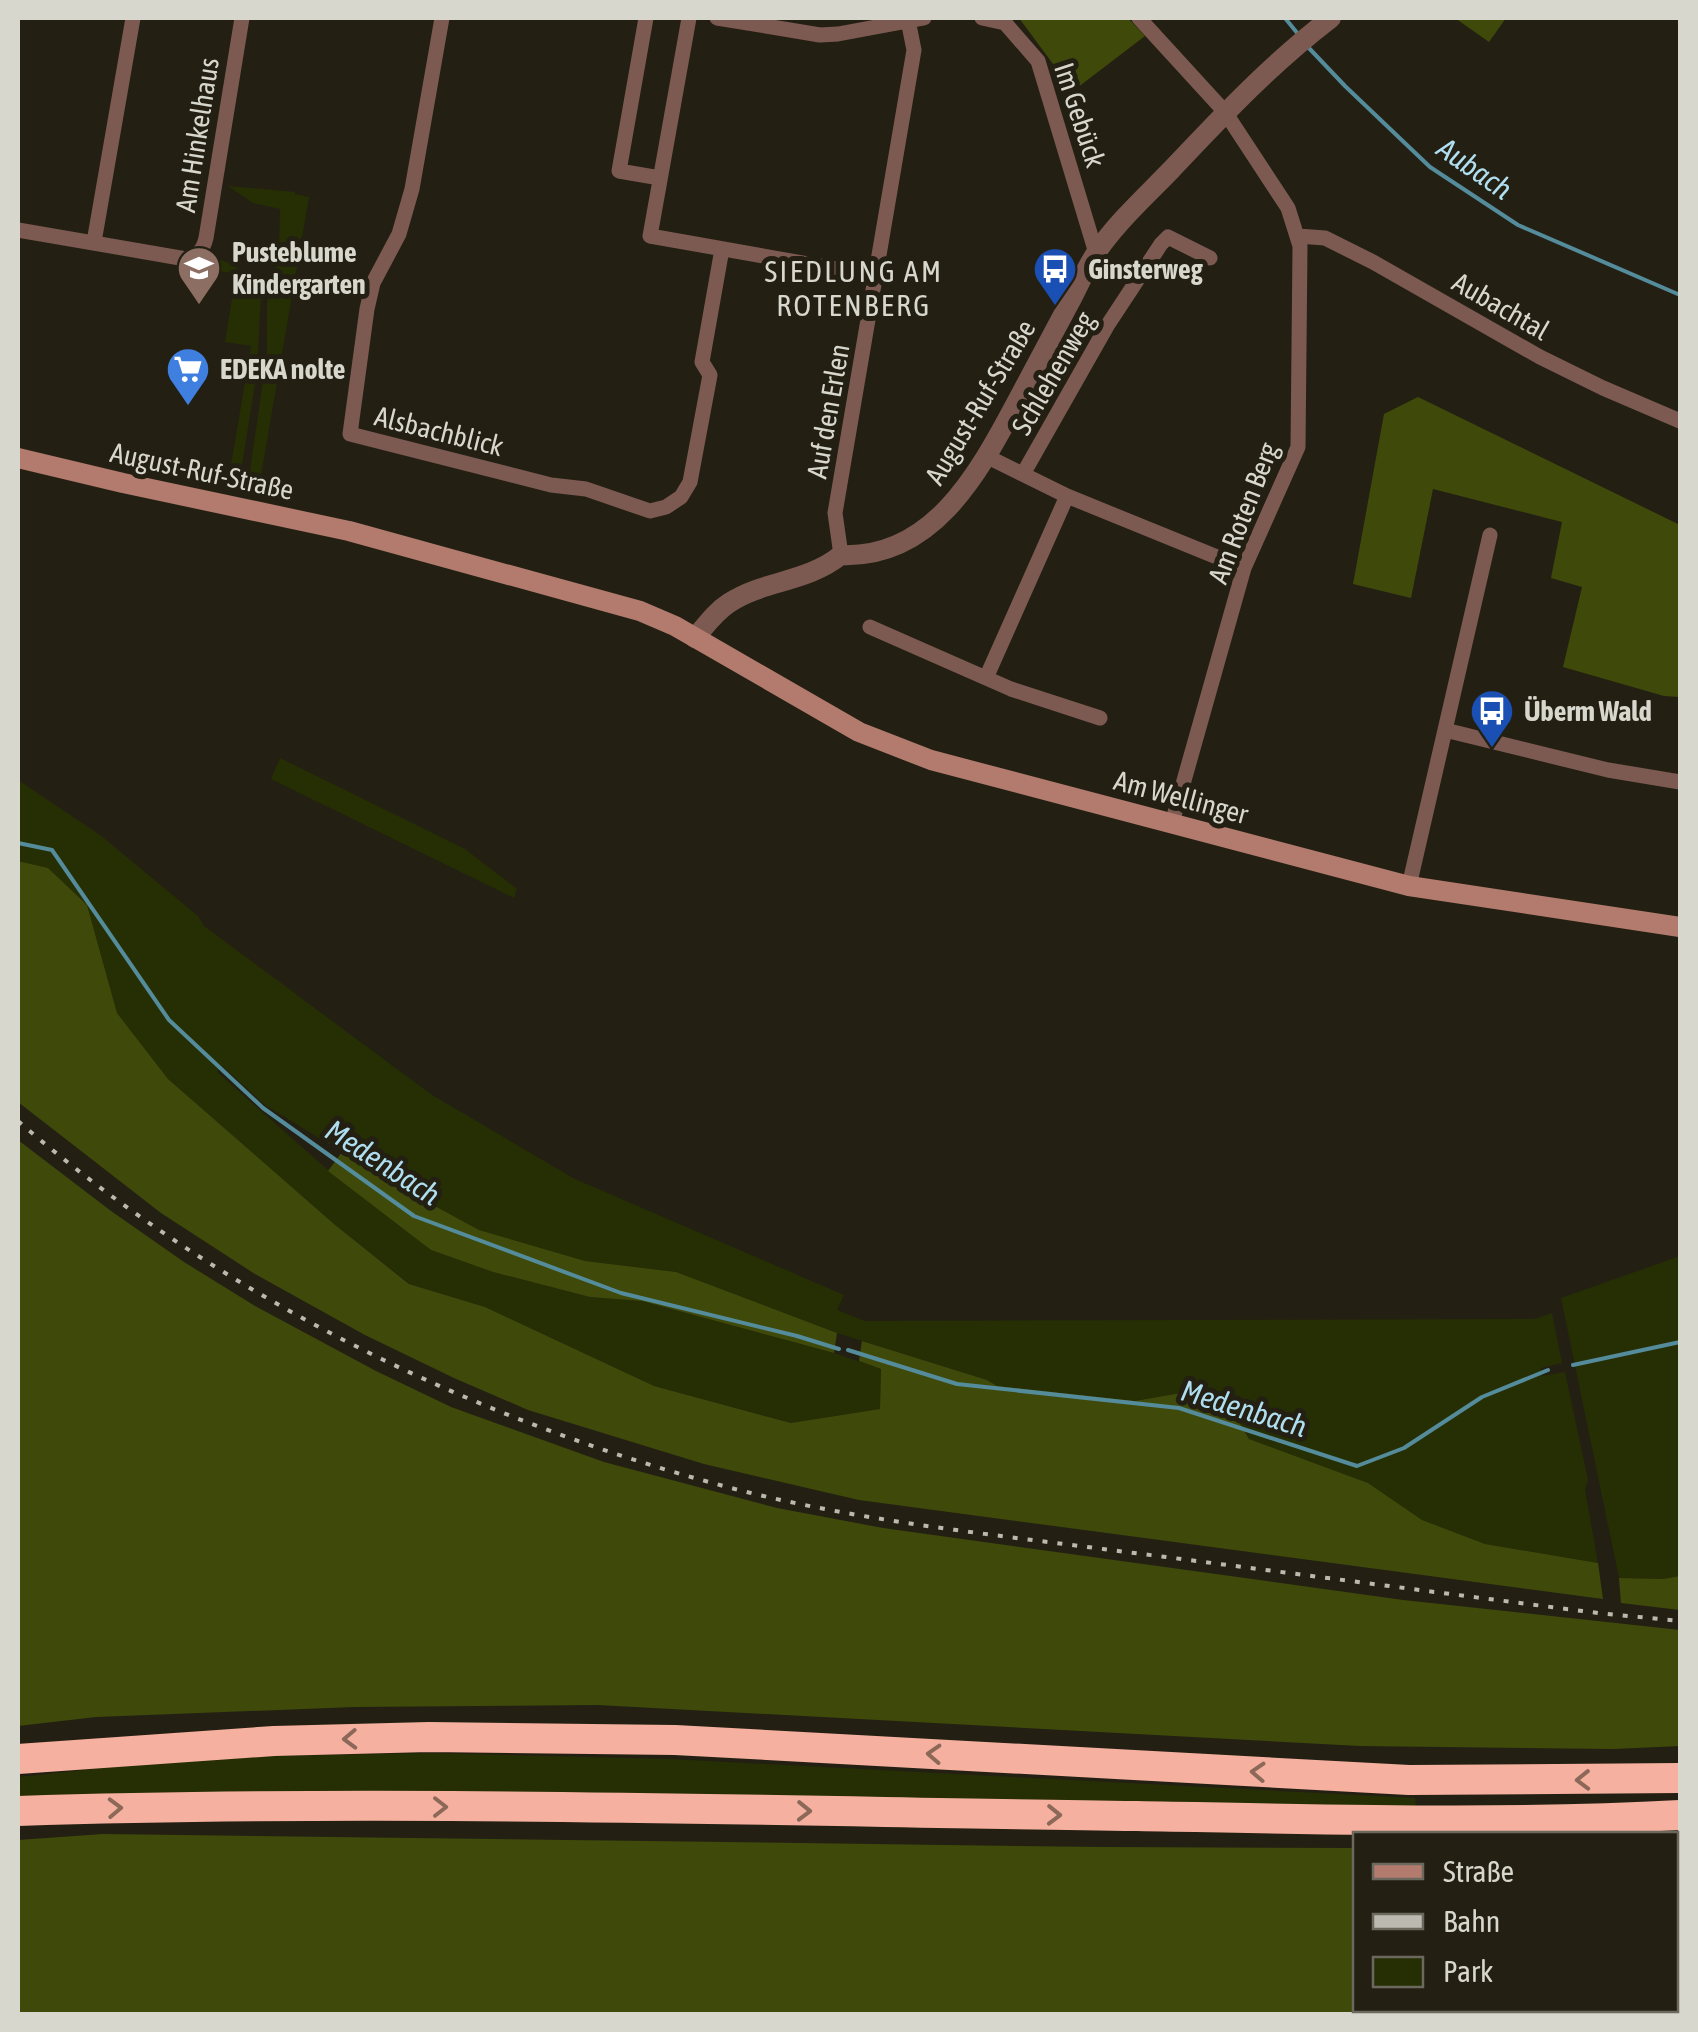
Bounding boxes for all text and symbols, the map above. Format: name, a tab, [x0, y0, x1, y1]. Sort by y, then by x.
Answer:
street label: Am Hinkelhaus	[169, 56, 225, 214]
street label: Im Gebück	[1048, 59, 1112, 171]
water label: Aubach	[1430, 130, 1519, 206]
place label: Pusteblume Kindergarten	[232, 236, 366, 300]
school or university icon: Pusteblume Kindergarten	[176, 245, 222, 306]
bus stop icon: Ginsterweg	[1032, 246, 1078, 307]
place label: Ginsterweg	[1088, 253, 1204, 285]
district label: SIEDLUNG AM ROTENBERG	[764, 254, 944, 322]
street label: Aubachtal	[1447, 266, 1555, 347]
street label: Schlehenweg	[1005, 306, 1101, 440]
street label: August-Ruf-Straße	[918, 314, 1042, 490]
street label: Auf den Erlen	[800, 341, 856, 481]
supermarket icon: EDEKA nolte	[165, 346, 211, 407]
place label: EDEKA nolte	[220, 353, 345, 385]
street label: Alsbachblick	[372, 400, 506, 462]
street label: August-Ruf-Straße	[107, 436, 297, 506]
street label: Am Roten Berg	[1202, 438, 1284, 588]
bus stop icon: Überm Wald	[1469, 688, 1515, 749]
place label: Überm Wald	[1524, 695, 1652, 727]
street label: Am Wellinger	[1111, 764, 1252, 830]
water label: Medenbach	[320, 1113, 446, 1211]
water label: Medenbach	[1177, 1373, 1311, 1443]
one-way arrow	[341, 1728, 357, 1749]
one-way arrow	[925, 1744, 941, 1765]
one-way arrow	[1250, 1762, 1266, 1783]
one-way arrow	[1575, 1769, 1591, 1790]
one-way arrow	[107, 1797, 123, 1818]
one-way arrow	[432, 1797, 448, 1818]
one-way arrow	[798, 1800, 813, 1822]
one-way arrow	[1046, 1804, 1062, 1826]
legend	[1353, 1832, 1678, 2012]
text: Straße	[1443, 1854, 1514, 1888]
text: Bahn	[1443, 1904, 1500, 1938]
text: Park	[1443, 1954, 1493, 1988]

